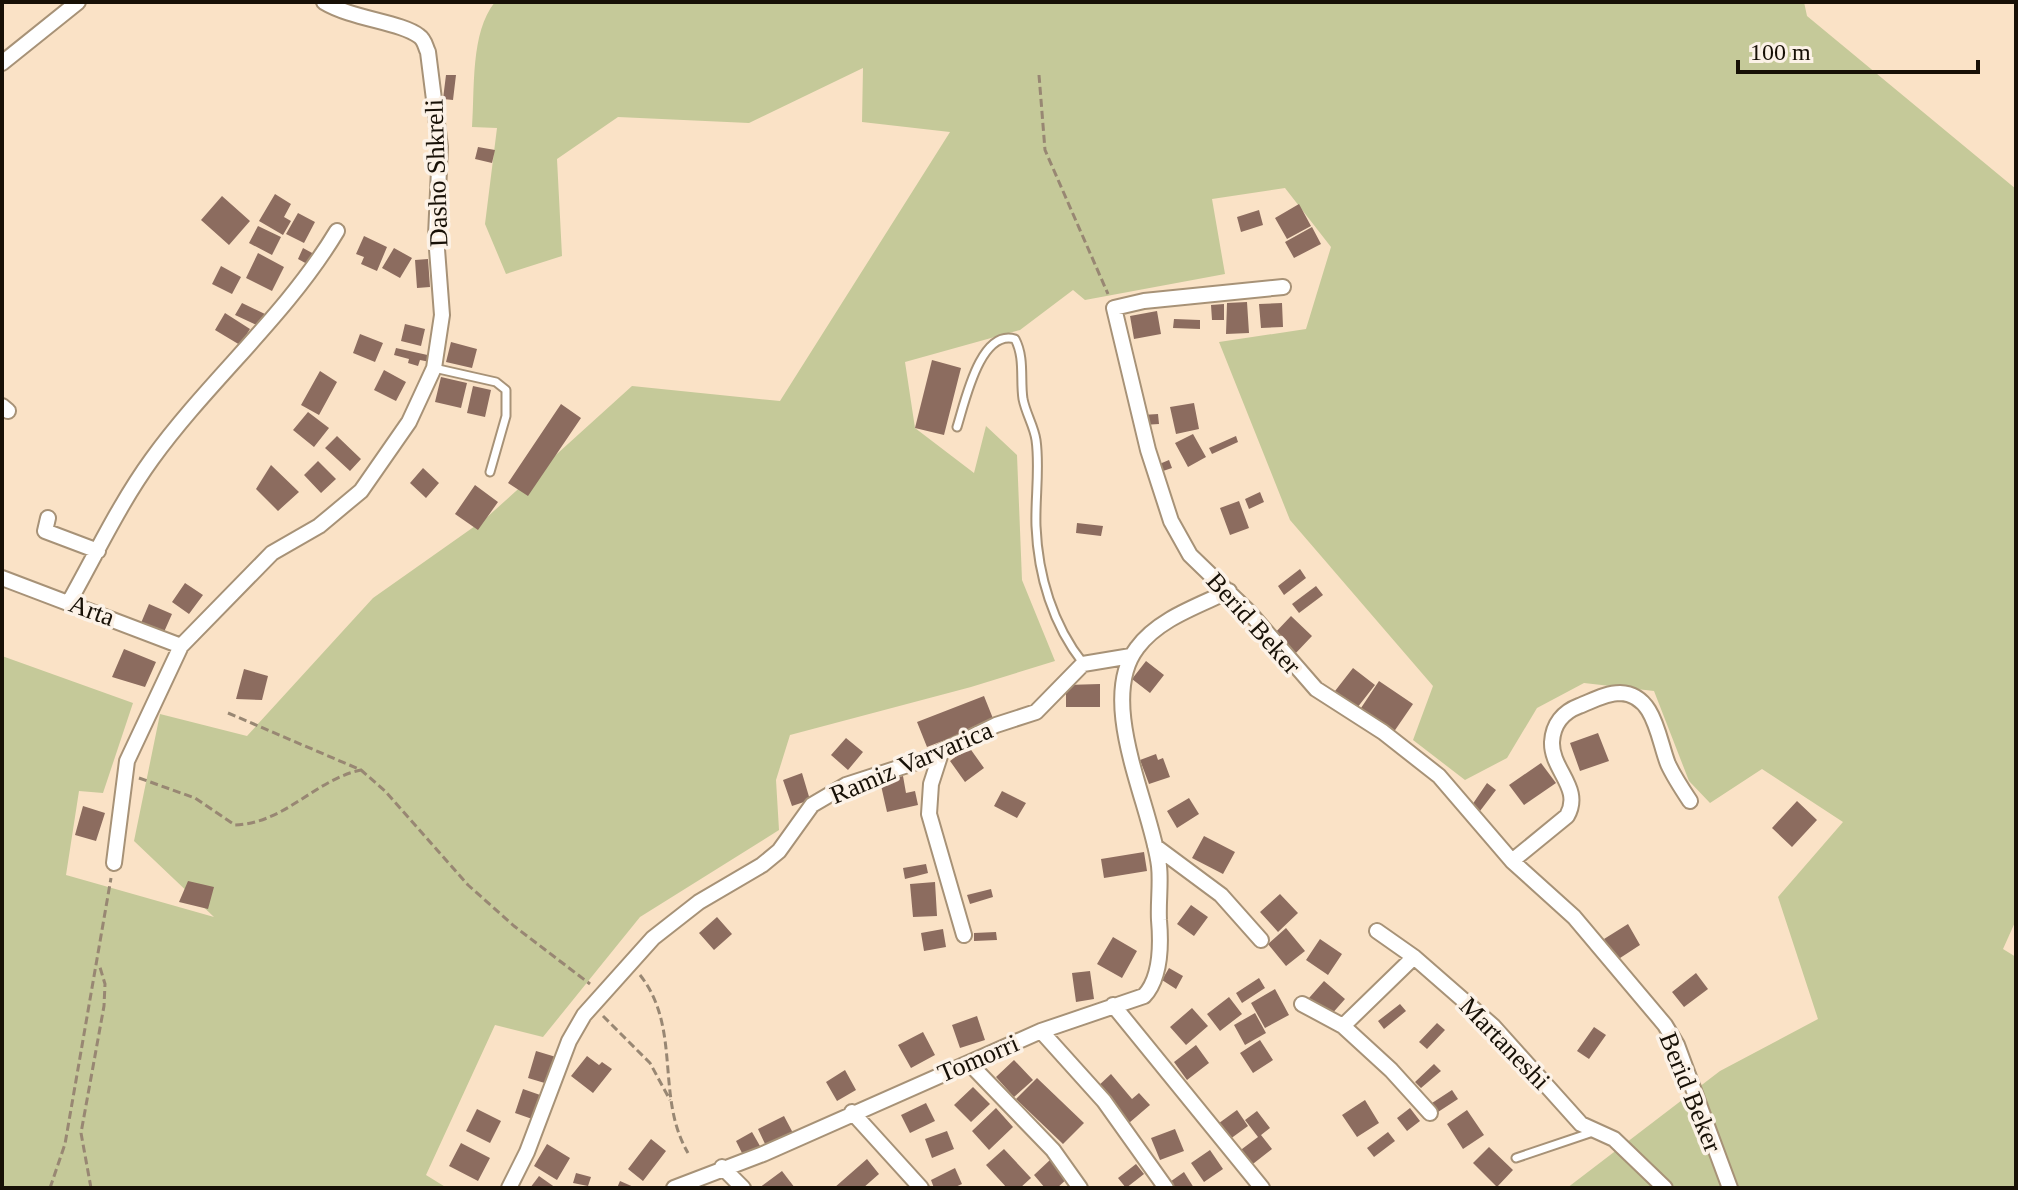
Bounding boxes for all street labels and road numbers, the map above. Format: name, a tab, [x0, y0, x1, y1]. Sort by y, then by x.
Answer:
street label: Dasho Shkreli	[419, 98, 454, 247]
street label: Berid Beker	[1201, 567, 1307, 680]
street label: Arta	[65, 589, 119, 632]
street label: Ramiz Varvarica	[826, 715, 997, 810]
street label: Martaneshi	[1454, 991, 1556, 1095]
street label: Berid Beker	[1653, 1028, 1728, 1157]
street label: Tomorri	[933, 1029, 1023, 1088]

